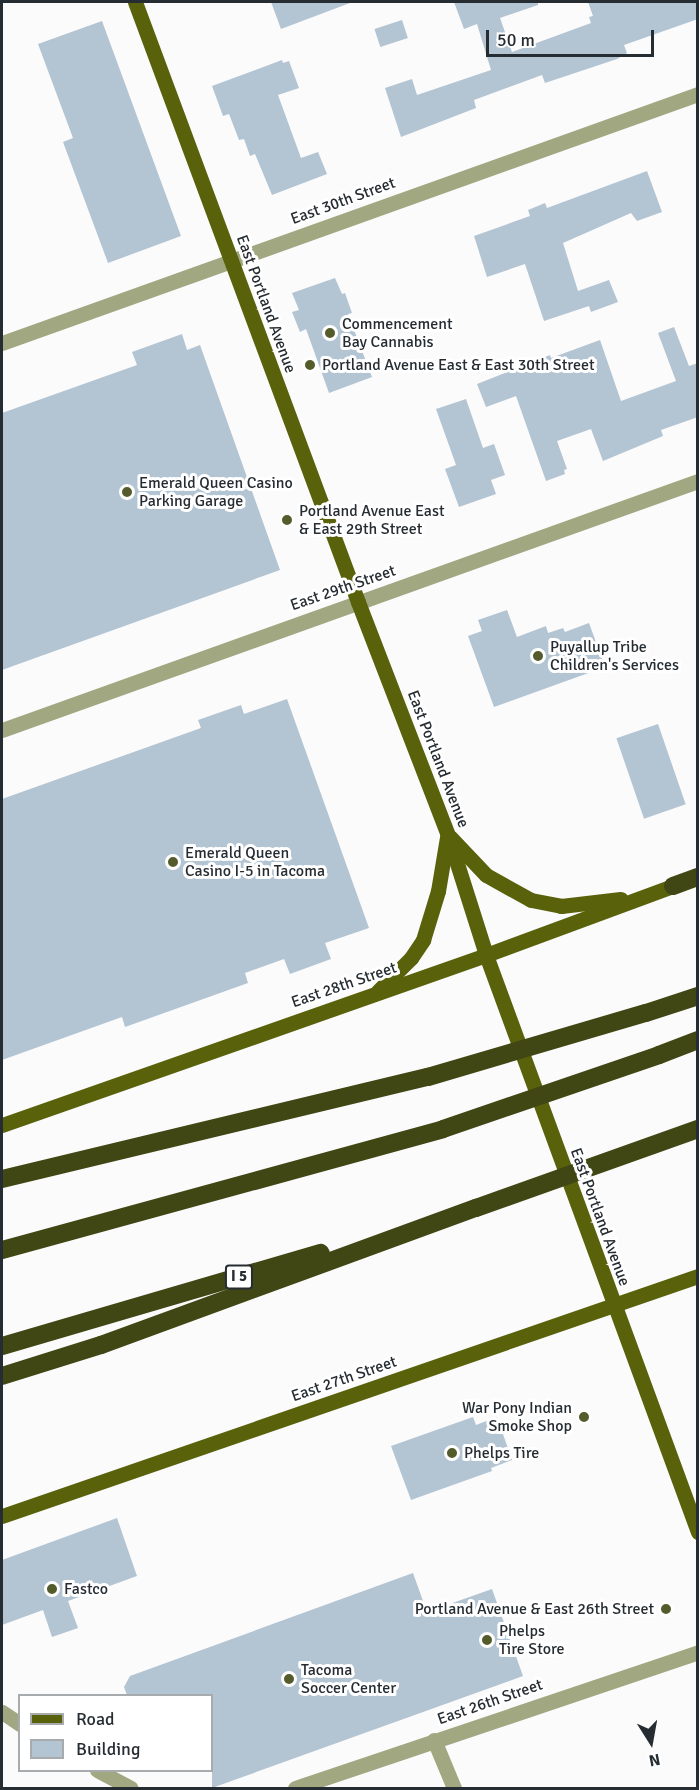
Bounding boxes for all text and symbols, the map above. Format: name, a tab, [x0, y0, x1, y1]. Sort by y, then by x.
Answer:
scale bar	[489, 18, 657, 56]
text: 50 m	[497, 29, 535, 51]
street label: East 30th Street	[288, 173, 398, 229]
street label: East Portland Avenue	[232, 232, 300, 376]
place label: Commencement Bay Cannabis	[342, 314, 453, 352]
marker: Commencement Bay Cannabis	[323, 326, 337, 340]
place label: Portland Avenue East & East 30th Street	[322, 355, 595, 375]
marker: Portland Avenue East & East 30th Street	[303, 358, 317, 372]
place label: Emerald Queen Casino Parking Garage	[139, 473, 293, 511]
marker: Emerald Queen Casino Parking Garage	[120, 485, 134, 499]
place label: Portland Avenue East & East 29th Street	[299, 501, 445, 539]
marker: Portland Avenue East & East 29th Street	[280, 513, 294, 527]
street label: East 29th Street	[288, 561, 398, 615]
place label: Puyallup Tribe Children's Services	[550, 637, 679, 675]
marker: Puyallup Tribe Children's Services	[531, 649, 545, 663]
street label: East Portland Avenue	[403, 688, 473, 830]
place label: Emerald Queen Casino I-5 in Tacoma	[185, 843, 325, 881]
marker: Emerald Queen Casino I-5 in Tacoma	[166, 855, 180, 869]
street label: East 28th Street	[289, 958, 399, 1012]
street label: East Portland Avenue	[566, 1145, 634, 1289]
road number: I 5	[224, 1265, 254, 1289]
street label: East 27th Street	[289, 1352, 399, 1406]
place label: War Pony Indian Smoke Shop	[462, 1398, 572, 1436]
marker: War Pony Indian Smoke Shop	[577, 1410, 591, 1424]
place label: Phelps Tire	[464, 1443, 539, 1463]
marker: Phelps Tire	[445, 1446, 459, 1460]
place label: Fastco	[64, 1579, 108, 1599]
marker: Fastco	[45, 1582, 59, 1596]
place label: Portland Avenue & East 26th Street	[415, 1599, 654, 1619]
marker: Portland Avenue & East 26th Street	[659, 1602, 673, 1616]
place label: Phelps Tire Store	[499, 1621, 565, 1659]
marker: Phelps Tire Store	[480, 1633, 494, 1647]
place label: Tacoma Soccer Center	[301, 1660, 396, 1698]
marker: Tacoma Soccer Center	[282, 1672, 296, 1686]
street label: East 26th Street	[435, 1675, 545, 1729]
legend	[18, 1694, 213, 1772]
text: Road	[76, 1708, 115, 1730]
north arrow	[621, 1712, 681, 1772]
text: Building	[76, 1738, 140, 1760]
text: N	[647, 1749, 662, 1771]

